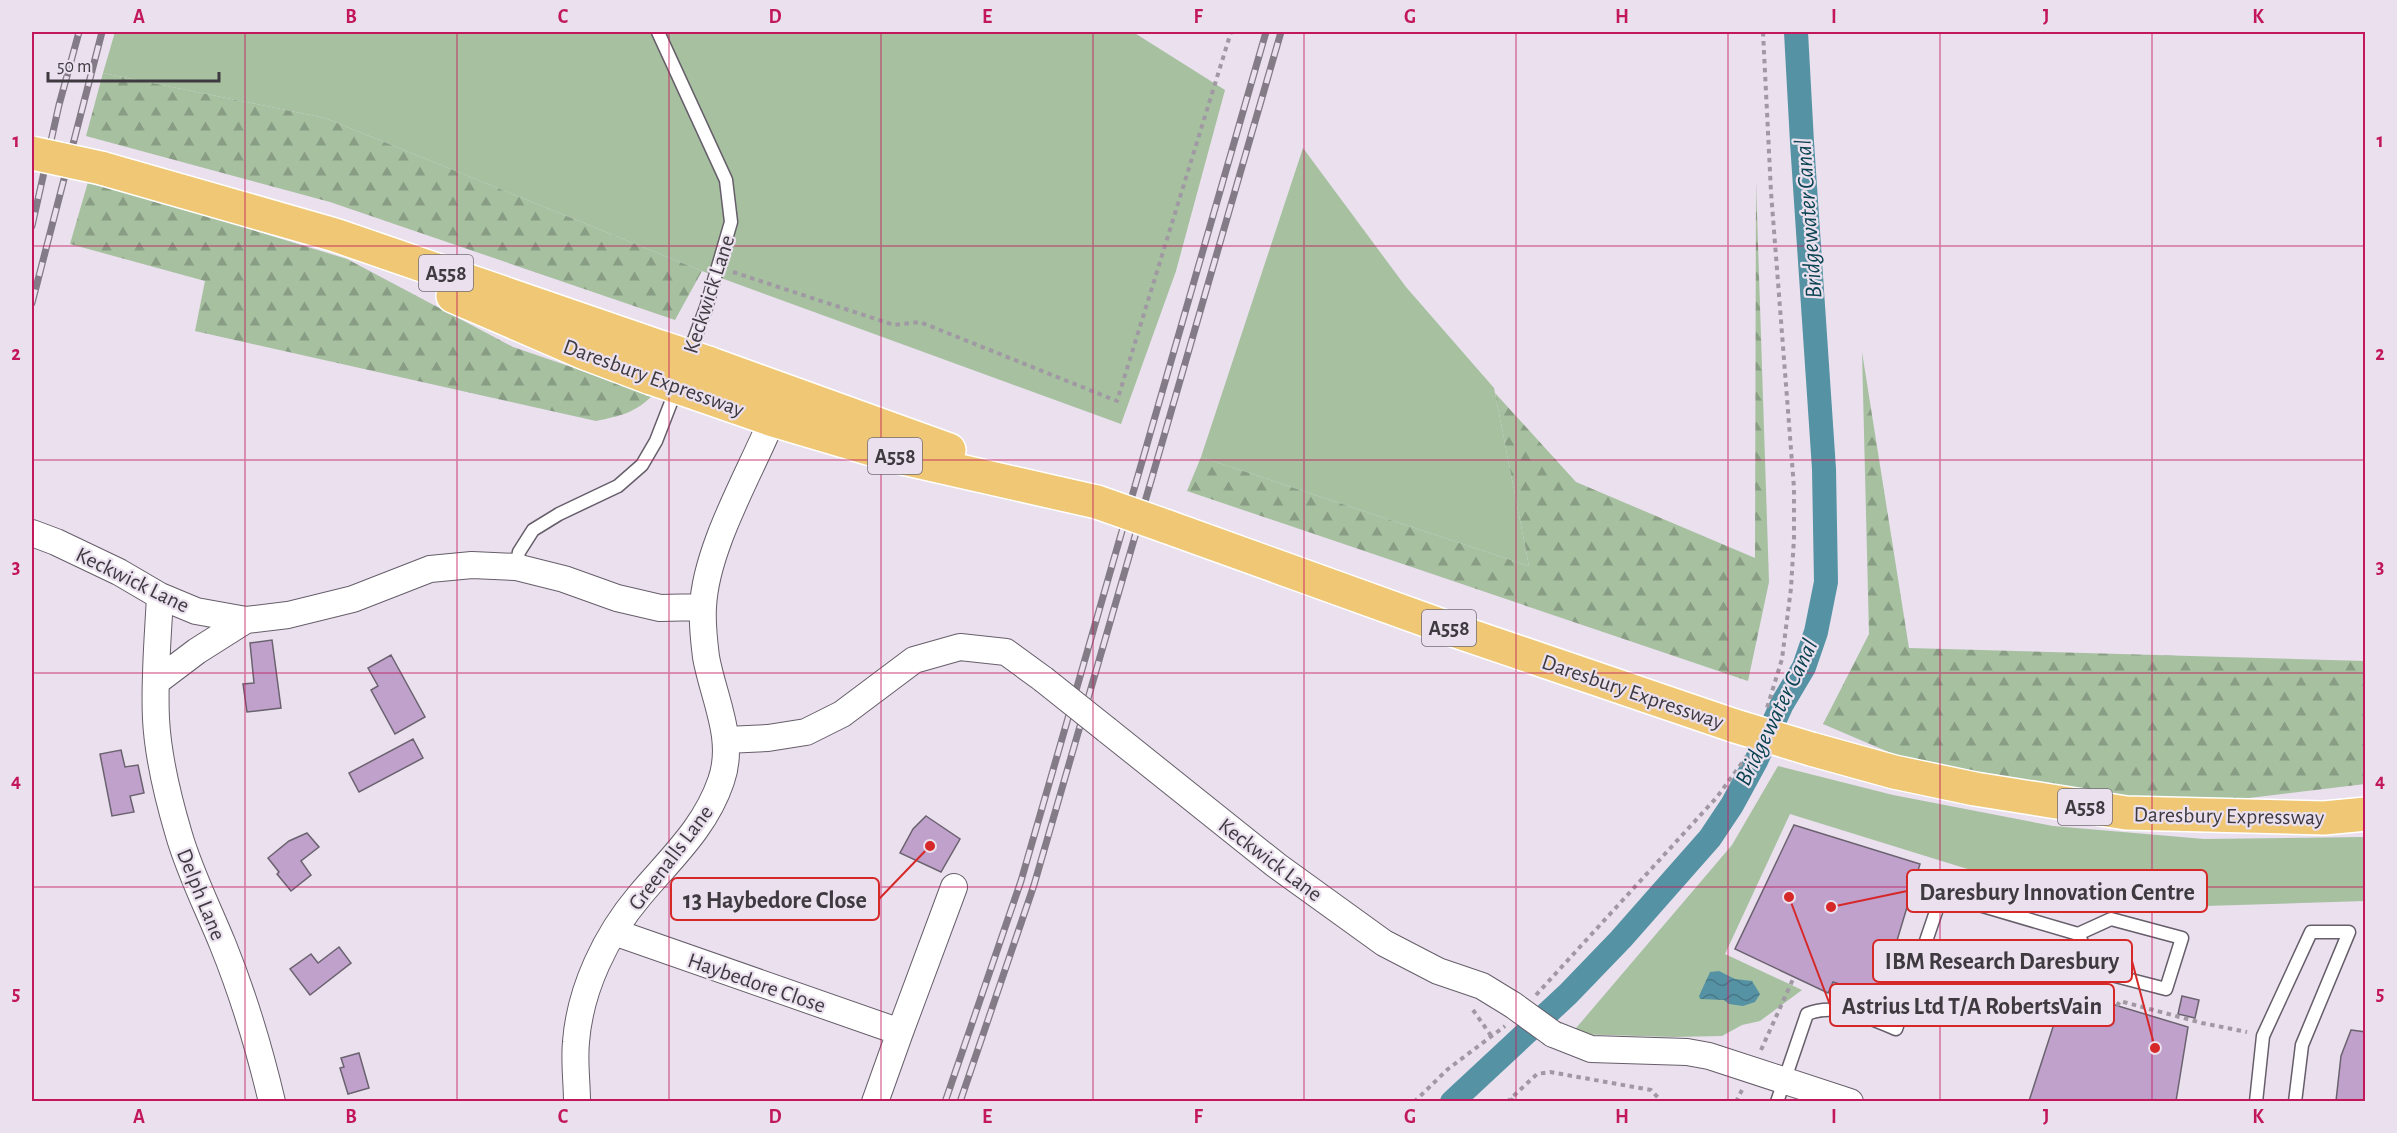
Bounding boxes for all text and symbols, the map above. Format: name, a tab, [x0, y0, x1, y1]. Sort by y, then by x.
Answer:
text: A	[133, 7, 145, 27]
text: B	[345, 7, 357, 27]
text: C	[558, 7, 569, 27]
text: D	[768, 7, 782, 27]
text: E	[982, 7, 992, 27]
text: F	[1193, 7, 1203, 27]
text: G	[1404, 7, 1416, 27]
text: H	[1615, 7, 1629, 27]
text: I	[1831, 7, 1837, 27]
text: J	[2043, 7, 2049, 27]
text: K	[2252, 7, 2264, 27]
scale bar	[48, 45, 219, 83]
text: 50 m	[57, 58, 91, 76]
text: 1	[12, 131, 20, 151]
text: 1	[2376, 131, 2384, 151]
water label: Bridgewater Canal	[1791, 138, 1827, 299]
street label: Keckwick Lane	[679, 232, 738, 356]
road number: A558	[419, 255, 473, 291]
street label: Daresbury Expressway	[560, 335, 748, 421]
text: 2	[11, 344, 21, 364]
text: 2	[2375, 344, 2385, 364]
road number: A558	[868, 438, 922, 474]
street label: Keckwick Lane	[72, 543, 193, 617]
text: 3	[12, 557, 20, 577]
text: 3	[2376, 557, 2384, 577]
road number: A558	[1422, 610, 1476, 646]
water label: Bridgewater Canal	[1731, 635, 1823, 789]
street label: Daresbury Expressway	[1539, 651, 1727, 734]
text: 4	[11, 771, 21, 791]
text: 4	[2375, 771, 2385, 791]
road number: A558	[2058, 789, 2112, 825]
street label: Greenalls Lane	[624, 801, 717, 914]
street label: Daresbury Expressway	[2133, 803, 2325, 829]
street label: Keckwick Lane	[1215, 814, 1326, 906]
street label: Delph Lane	[173, 845, 229, 943]
callout: Daresbury Innovation Centre	[1907, 870, 2207, 912]
callout: 13 Haybedore Close	[671, 878, 879, 920]
text: Daresbury Innovation Centre	[1919, 881, 2195, 905]
text: 13 Haybedore Close	[683, 889, 867, 913]
callout: IBM Research Daresbury	[1873, 940, 2132, 982]
street label: Haybedore Close	[685, 949, 828, 1017]
text: IBM Research Daresbury	[1885, 950, 2119, 974]
text: 5	[12, 984, 20, 1004]
callout: Astrius Ltd T/A RobertsVain	[1830, 984, 2114, 1026]
text: 5	[2376, 984, 2384, 1004]
text: Astrius Ltd T/A RobertsVain	[1842, 995, 2102, 1019]
text: A	[133, 1107, 145, 1127]
text: B	[345, 1107, 357, 1127]
text: C	[558, 1107, 569, 1127]
text: D	[768, 1107, 782, 1127]
text: E	[982, 1107, 992, 1127]
text: F	[1193, 1107, 1203, 1127]
text: G	[1404, 1107, 1416, 1127]
text: H	[1615, 1107, 1629, 1127]
text: I	[1831, 1107, 1837, 1127]
text: J	[2043, 1107, 2049, 1127]
text: K	[2252, 1107, 2264, 1127]

